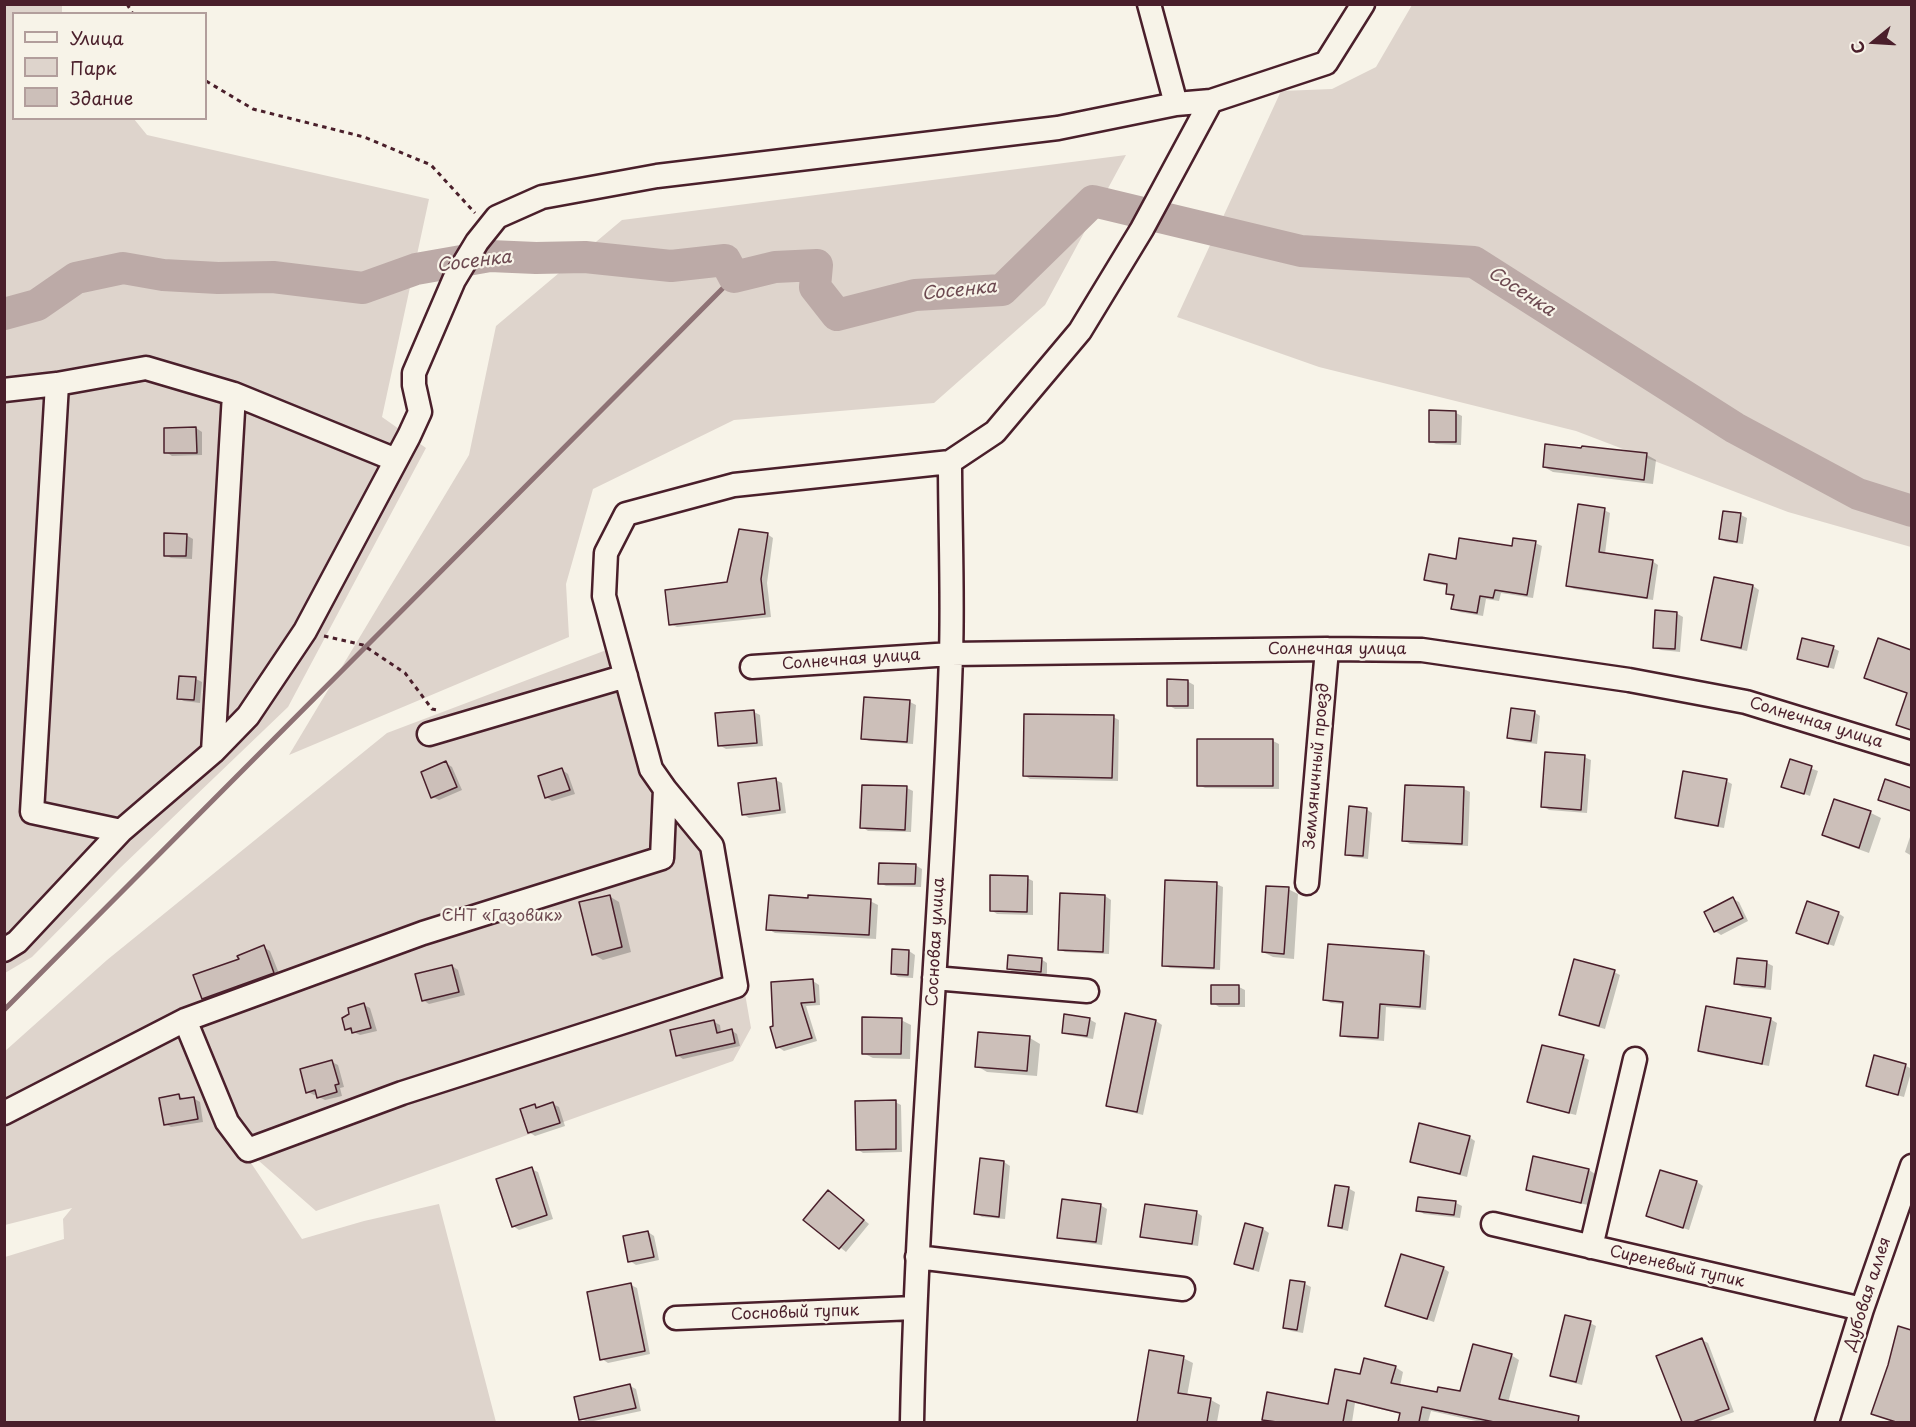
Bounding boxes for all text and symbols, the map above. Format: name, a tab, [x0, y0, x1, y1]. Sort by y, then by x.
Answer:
legend	[12, 12, 207, 120]
north arrow	[1844, 12, 1904, 72]
text: Улица	[70, 24, 124, 51]
text: С	[1844, 38, 1870, 57]
text: Парк	[70, 54, 116, 81]
text: Здание	[70, 84, 133, 111]
water label: Сосенка	[435, 247, 513, 277]
water label: Сосенка	[1484, 262, 1558, 322]
water label: Сосенка	[921, 276, 997, 306]
street label: Солнечная улица	[1268, 640, 1406, 660]
street label: Солнечная улица	[781, 646, 921, 674]
street label: Земляничный проезд	[1300, 682, 1334, 850]
street label: Солнечная улица	[1747, 694, 1885, 752]
street label: Сосновая улица	[923, 877, 949, 1007]
park label: СНТ «Газовик»	[442, 907, 562, 927]
street label: Дубовая аллея	[1841, 1235, 1895, 1353]
street label: Сиреневый тупик	[1608, 1242, 1746, 1292]
street label: Сосновый тупик	[731, 1301, 859, 1325]

